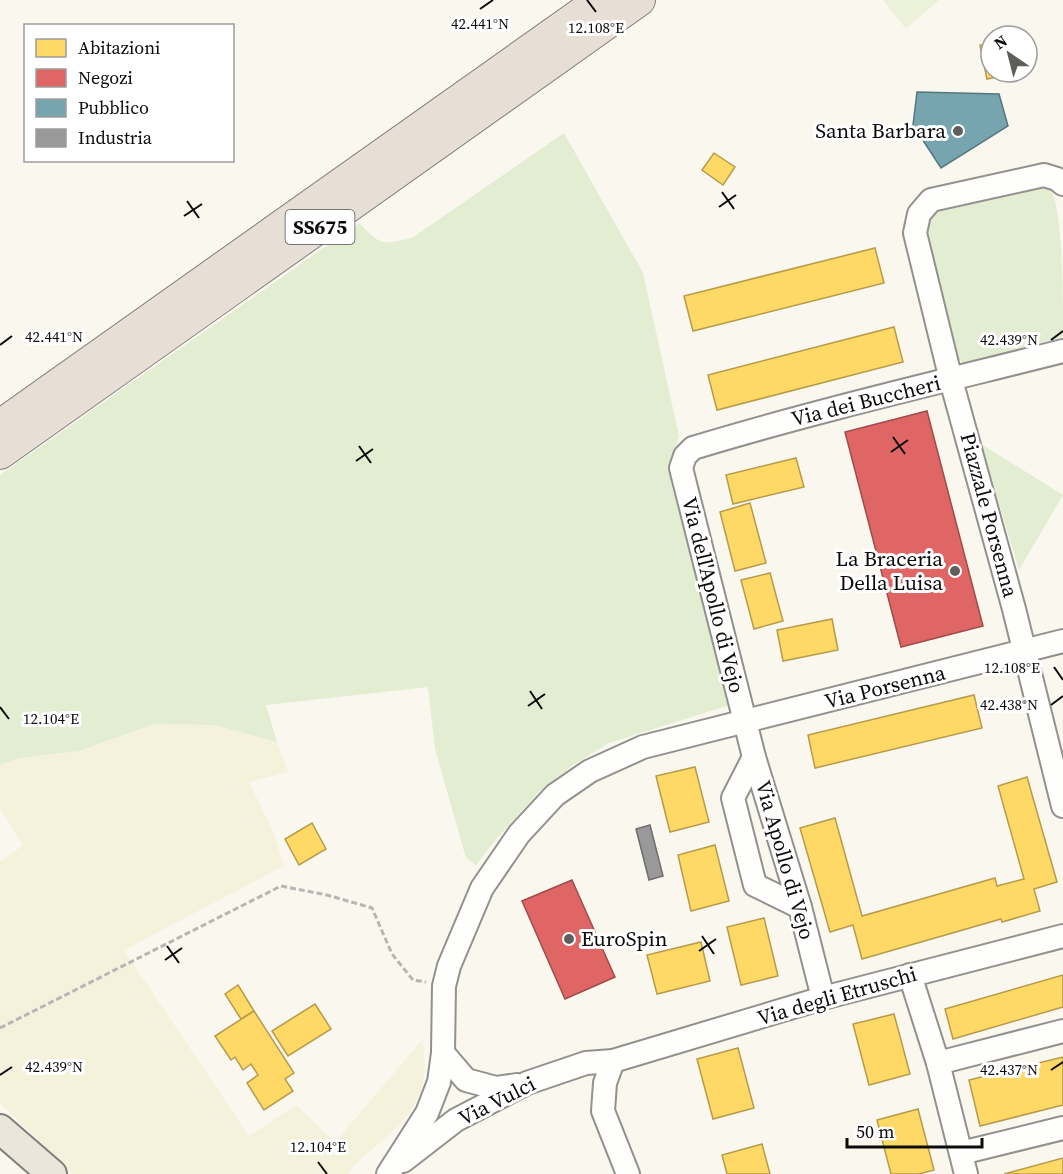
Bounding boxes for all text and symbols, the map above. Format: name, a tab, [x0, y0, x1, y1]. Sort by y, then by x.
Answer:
text: 42.441°N	[451, 13, 509, 34]
text: 12.108°E	[568, 17, 624, 38]
legend	[24, 24, 234, 162]
north arrow	[979, 24, 1039, 84]
text: N	[989, 29, 1012, 54]
text: Abitazioni	[78, 35, 160, 60]
text: Negozi	[78, 65, 133, 90]
text: Pubblico	[78, 95, 149, 120]
place label: Santa Barbara	[815, 116, 946, 145]
marker: Santa Barbara	[951, 124, 965, 138]
text: Industria	[78, 125, 153, 150]
road number: SS675	[286, 210, 354, 244]
text: 42.441°N	[25, 326, 83, 347]
text: 42.439°N	[980, 329, 1038, 350]
street label: Via dei Buccheri	[788, 368, 943, 433]
street label: Piazzale Porsenna	[954, 429, 1025, 601]
street label: Via dell'Apollo di Vejo	[675, 494, 752, 696]
place label: La Braceria Della Luisa	[836, 544, 943, 597]
marker: La Braceria Della Luisa	[948, 564, 962, 578]
street label: Via Porsenna	[821, 657, 949, 716]
text: 12.108°E	[984, 657, 1040, 678]
text: 42.438°N	[980, 694, 1038, 715]
text: 12.104°E	[23, 708, 79, 729]
street label: Via Apollo di Vejo	[749, 777, 822, 943]
place label: EuroSpin	[581, 924, 668, 953]
marker: EuroSpin	[562, 932, 576, 946]
street label: Via degli Etruschi	[754, 959, 920, 1032]
text: 42.439°N	[25, 1056, 83, 1077]
text: 42.437°N	[980, 1059, 1038, 1080]
street label: Via Vulci	[453, 1069, 540, 1132]
scale bar	[847, 1111, 982, 1149]
text: 50 m	[856, 1119, 894, 1144]
text: 12.104°E	[290, 1136, 346, 1157]

